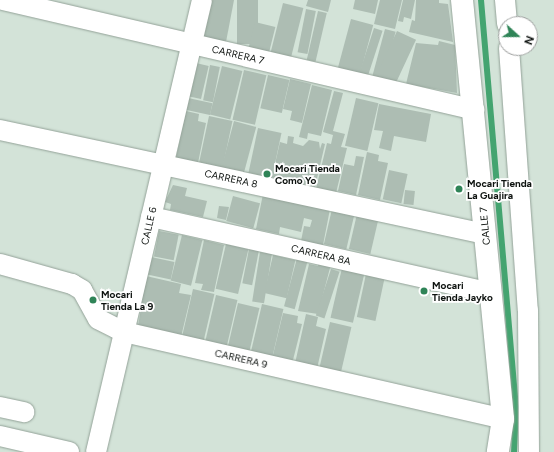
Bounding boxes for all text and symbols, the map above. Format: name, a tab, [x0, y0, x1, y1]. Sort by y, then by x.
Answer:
north arrow	[498, 16, 538, 56]
text: N	[521, 34, 536, 46]
street label: CARRERA 7	[211, 43, 265, 67]
place label: Mocari Tienda Como Yo	[275, 162, 340, 186]
street label: CARRERA 8	[203, 168, 259, 190]
marker: Mocari Tienda Como Yo	[262, 169, 272, 179]
place label: Mocari Tienda La Guajira	[467, 177, 532, 200]
marker: Mocari Tienda La Guajira	[454, 184, 464, 194]
street label: CALLE 6	[139, 206, 159, 246]
street label: CALLE 7	[477, 206, 493, 246]
street label: CARRERA 8A	[290, 242, 352, 268]
place label: Mocari Tienda Jayko	[432, 279, 493, 302]
marker: Mocari Tienda Jayko	[419, 286, 429, 296]
place label: Mocari Tienda La 9	[101, 288, 153, 312]
marker: Mocari Tienda La 9	[88, 295, 98, 305]
street label: CARRERA 9	[214, 347, 268, 371]

